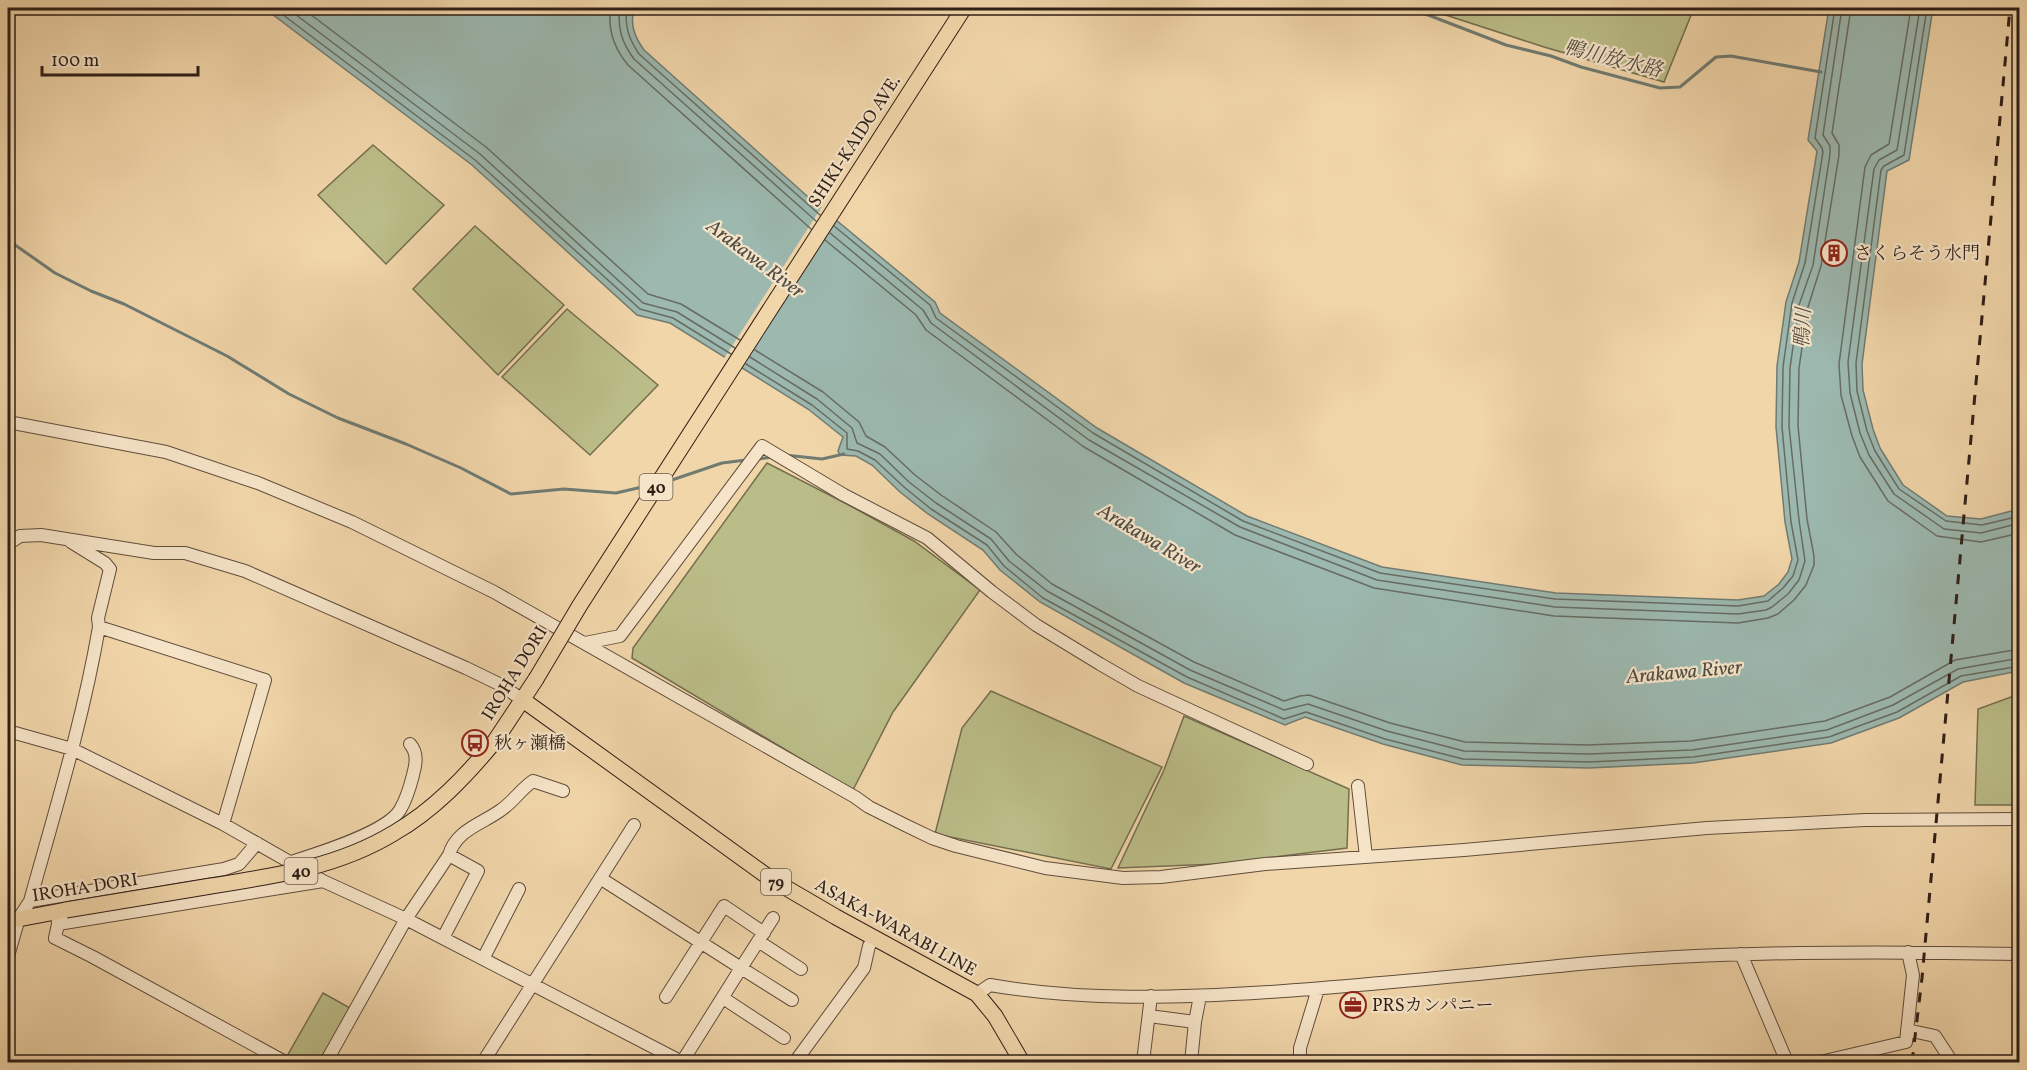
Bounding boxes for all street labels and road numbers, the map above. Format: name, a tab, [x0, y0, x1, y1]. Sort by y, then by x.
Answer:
street label: SHIKI-KAIDO AVE.	[803, 71, 908, 213]
road number: 40	[640, 474, 672, 500]
street label: IROHA DORI	[476, 622, 554, 726]
road number: 40	[284, 858, 318, 884]
street label: IROHA DORI	[31, 868, 140, 909]
road number: 79	[761, 869, 791, 895]
street label: ASAKA-WARABI LINE	[810, 873, 981, 983]

